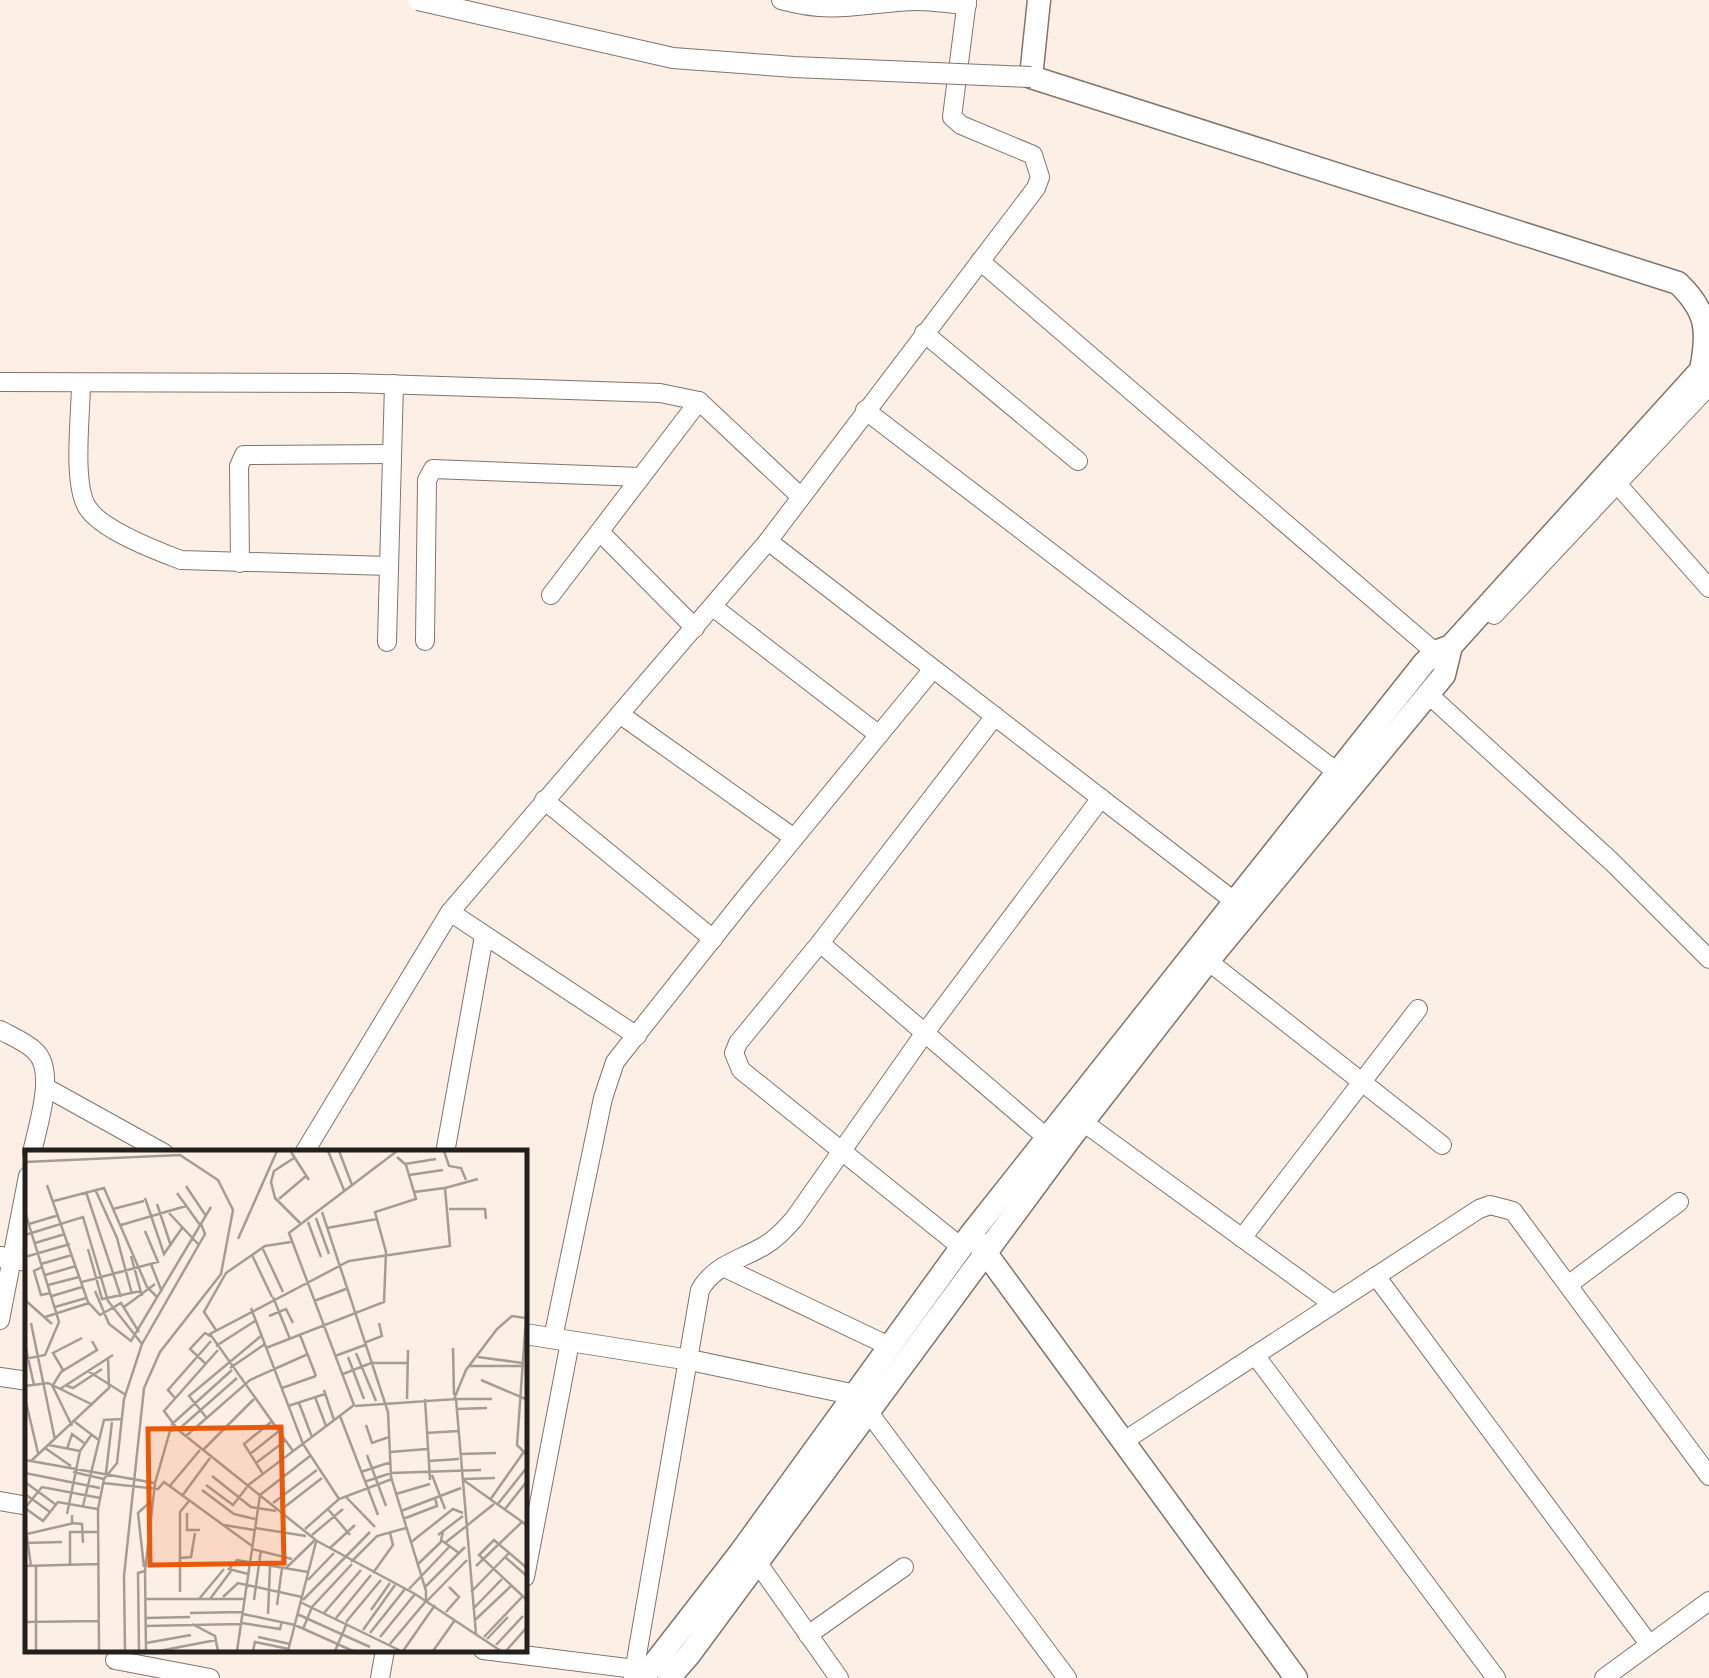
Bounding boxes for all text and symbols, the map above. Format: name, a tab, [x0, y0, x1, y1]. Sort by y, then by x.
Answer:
inset map	[25, 1150, 528, 1653]

